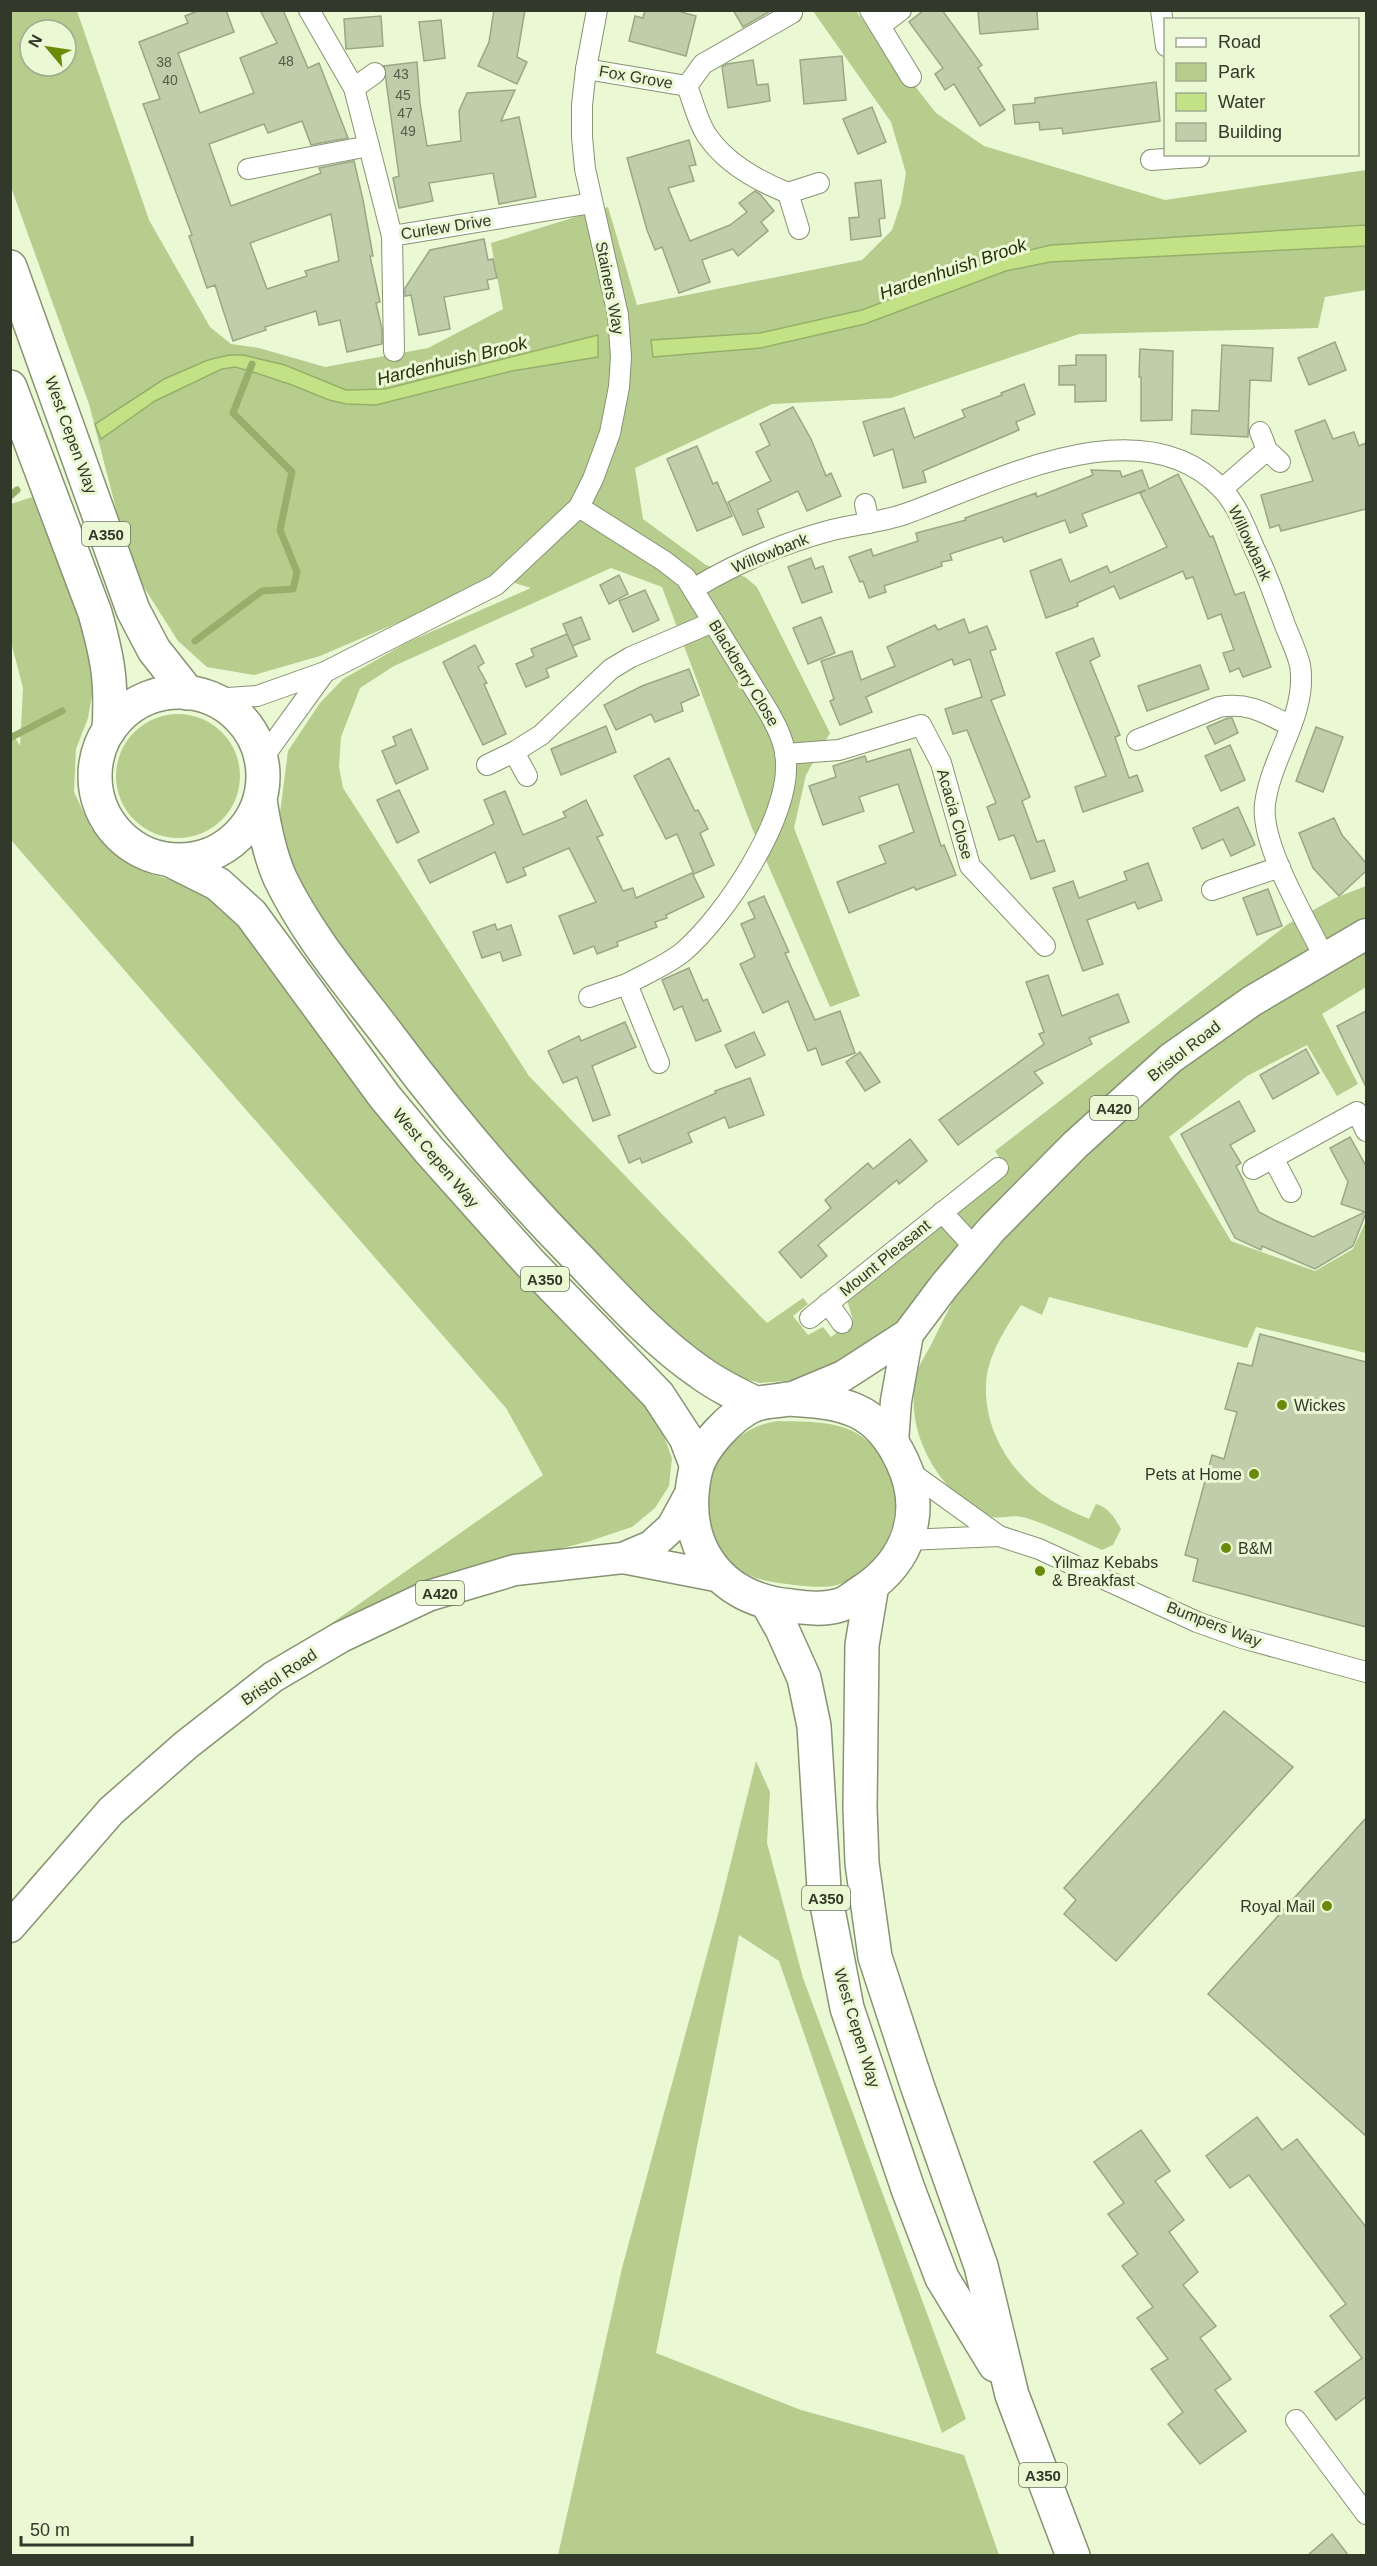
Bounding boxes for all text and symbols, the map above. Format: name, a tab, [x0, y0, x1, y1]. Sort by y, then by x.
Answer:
north arrow	[18, 18, 78, 78]
legend	[1164, 18, 1359, 156]
text: N	[25, 32, 46, 50]
text: Road	[1218, 32, 1261, 52]
house number: 48	[278, 53, 294, 69]
house number: 38	[156, 54, 172, 70]
street label: Fox Grove	[598, 62, 674, 92]
text: Park	[1218, 62, 1256, 82]
house number: 43	[393, 66, 409, 82]
house number: 40	[162, 72, 178, 88]
house number: 45	[395, 87, 411, 103]
text: Water	[1218, 92, 1265, 112]
house number: 47	[397, 105, 413, 121]
text: Building	[1218, 122, 1282, 142]
house number: 49	[400, 123, 416, 139]
street label: Curlew Drive	[399, 211, 493, 243]
water label: Hardenhuish Brook	[877, 234, 1030, 304]
street label: Stainers Way	[593, 240, 627, 336]
water label: Hardenhuish Brook	[375, 332, 530, 389]
street label: West Cepen Way	[42, 374, 100, 496]
street label: Willowbank	[1225, 503, 1275, 584]
road number: A350	[82, 522, 130, 546]
street label: Willowbank	[729, 530, 812, 576]
street label: Blackberry Close	[706, 617, 782, 729]
street label: Acacia Close	[934, 767, 976, 861]
street label: Bristol Road	[1144, 1017, 1224, 1085]
road number: A420	[1090, 1096, 1138, 1120]
street label: West Cepen Way	[390, 1105, 482, 1211]
street label: Mount Pleasant	[836, 1216, 934, 1300]
road number: A350	[521, 1267, 569, 1291]
place label: Wickes	[1294, 1397, 1346, 1414]
marker: Wickes	[1275, 1398, 1289, 1412]
place label: Pets at Home	[1145, 1466, 1242, 1483]
marker: Pets at Home	[1247, 1467, 1261, 1481]
place label: B&M	[1238, 1540, 1273, 1557]
marker: B&M	[1219, 1541, 1233, 1555]
place label: Yilmaz Kebabs & Breakfast	[1052, 1554, 1158, 1589]
marker: Yilmaz Kebabs & Breakfast	[1033, 1564, 1047, 1578]
road number: A420	[416, 1581, 464, 1605]
street label: Bumpers Way	[1164, 1598, 1264, 1650]
street label: Bristol Road	[238, 1646, 320, 1708]
road number: A350	[802, 1886, 850, 1910]
place label: Royal Mail	[1240, 1898, 1315, 1915]
marker: Royal Mail	[1320, 1899, 1334, 1913]
street label: West Cepen Way	[831, 1966, 883, 2090]
road number: A350	[1019, 2463, 1067, 2487]
scale bar	[21, 2509, 192, 2547]
text: 50 m	[30, 2520, 70, 2540]

